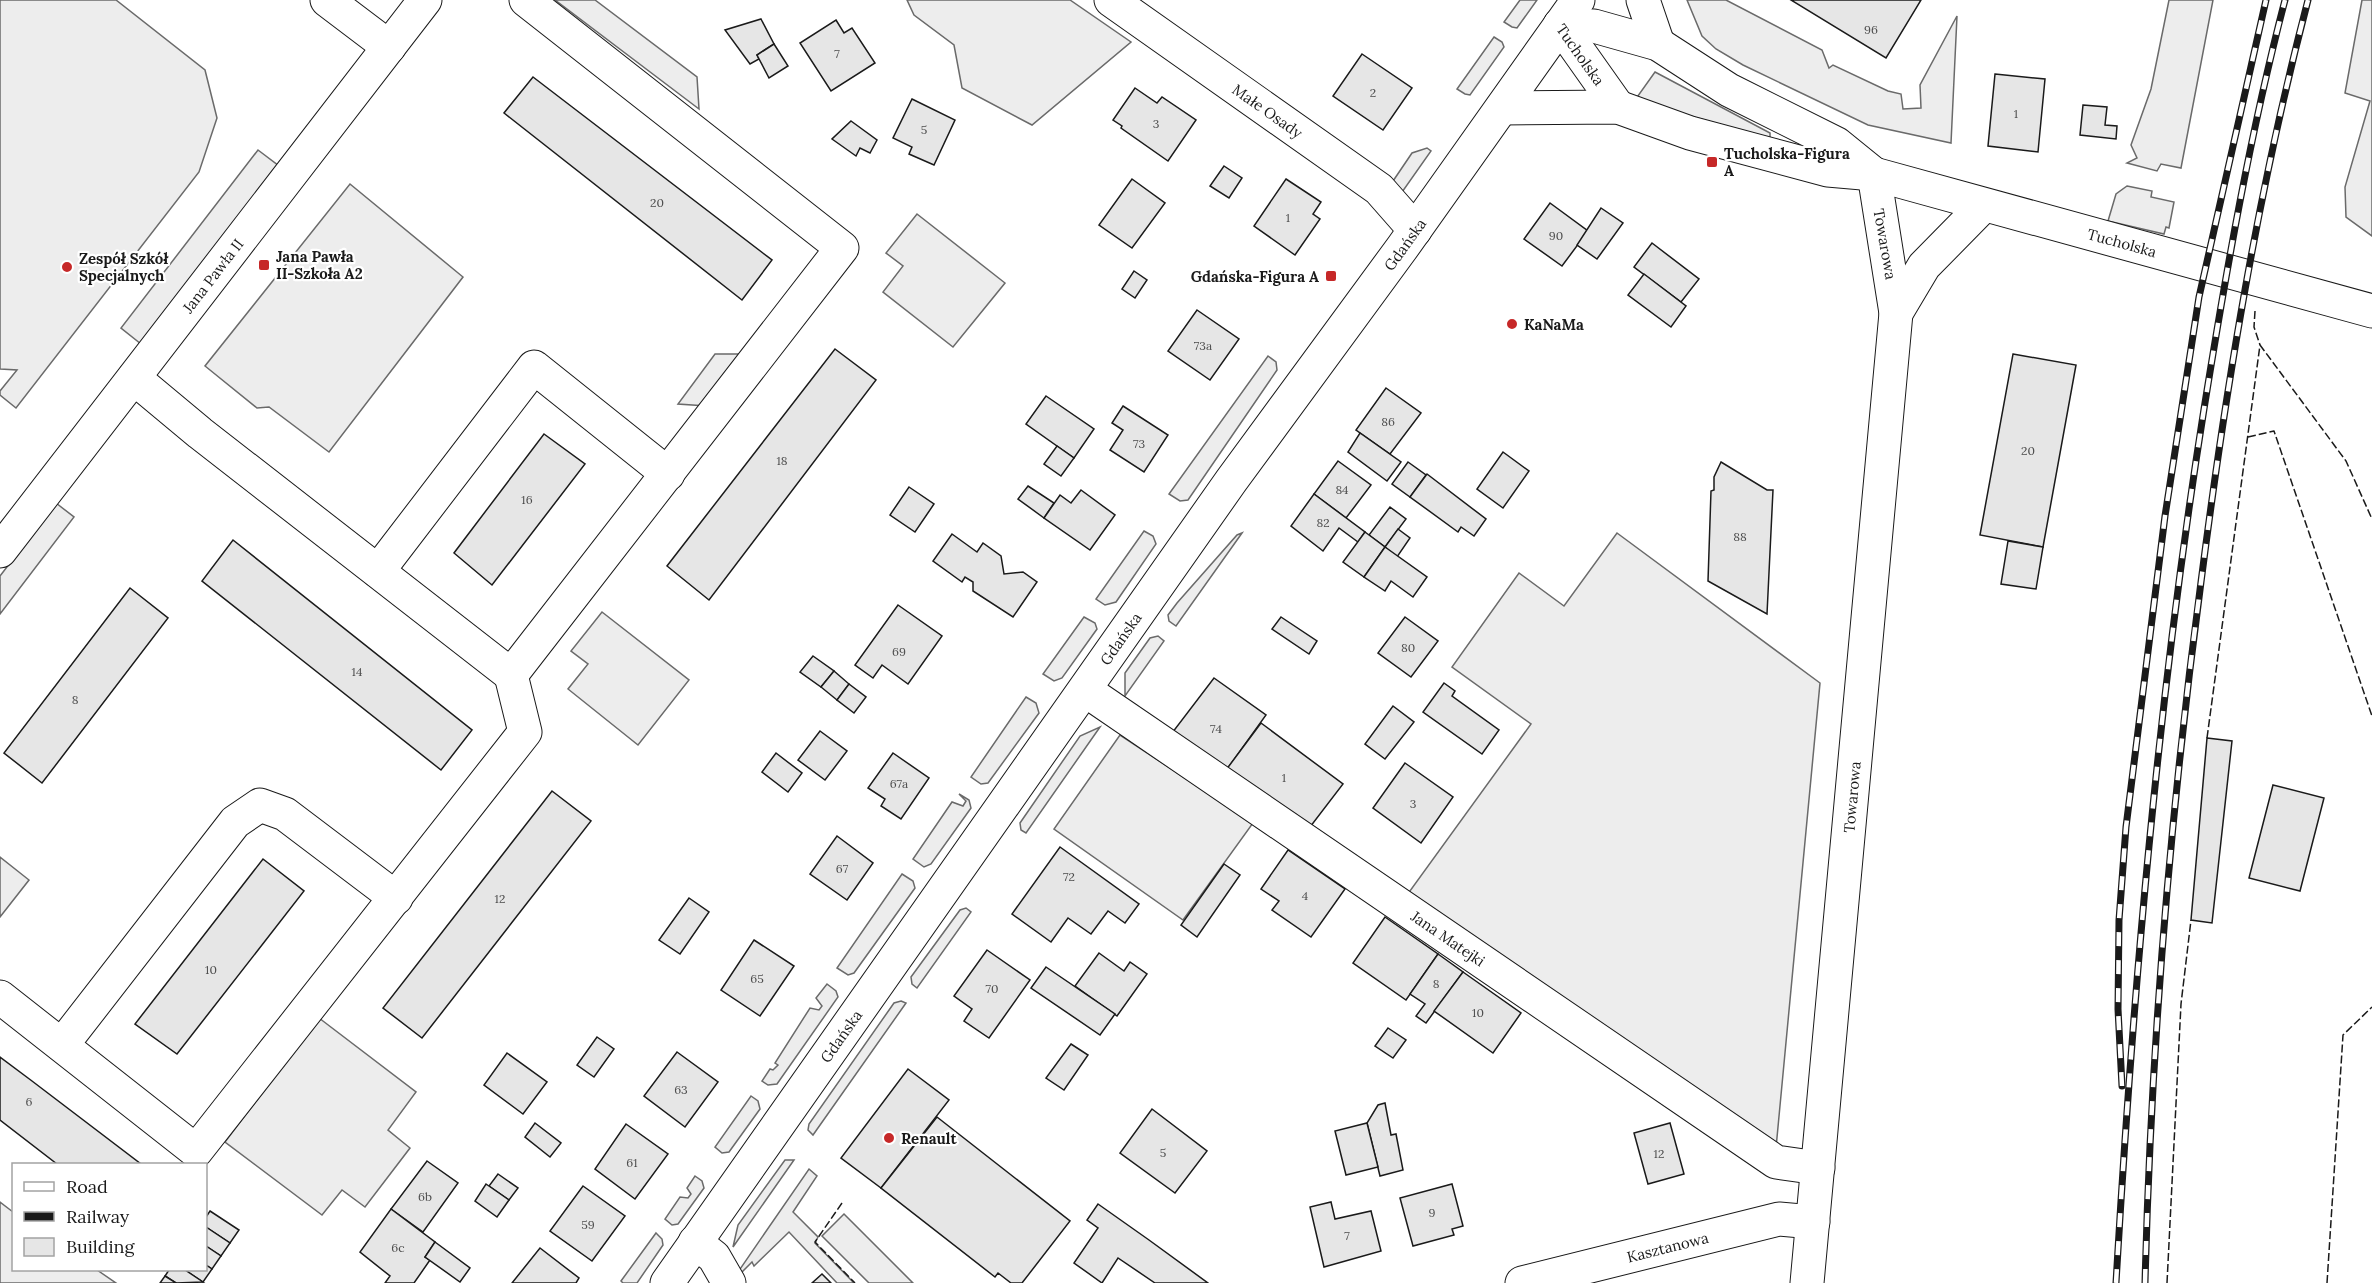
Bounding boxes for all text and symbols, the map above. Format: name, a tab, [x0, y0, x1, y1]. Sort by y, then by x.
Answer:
street label: Tucholska	[1553, 20, 1609, 89]
house number: 96	[1864, 22, 1878, 37]
house number: 7	[834, 46, 840, 61]
street label: Małe Osady	[1229, 79, 1307, 142]
house number: 2	[1370, 85, 1376, 100]
house number: 1	[2014, 106, 2018, 121]
house number: 3	[1153, 116, 1160, 131]
house number: 5	[921, 122, 927, 137]
place label: Tucholska-Figura A	[1724, 144, 1850, 180]
marker: Tucholska-Figura A	[1705, 155, 1719, 169]
house number: 20	[650, 195, 664, 210]
street label: Towarowa	[1869, 207, 1901, 281]
house number: 1	[1286, 210, 1290, 225]
street label: Gdańska	[1379, 214, 1430, 274]
street label: Tucholska	[2085, 224, 2159, 261]
house number: 90	[1549, 228, 1563, 243]
street label: Jana Pawła II	[177, 235, 247, 317]
place label: Jana Pawła II-Szkoła A2	[276, 247, 363, 283]
place label: Zespół Szkół Specjalnych	[79, 249, 169, 285]
marker: Jana Pawła II-Szkoła A2	[257, 258, 271, 272]
marker: Zespół Szkół Specjalnych	[60, 260, 74, 274]
place label: Gdańska-Figura A	[1191, 267, 1319, 286]
marker: Gdańska-Figura A	[1324, 269, 1338, 283]
place label: KaNaMa	[1524, 315, 1584, 334]
marker: KaNaMa	[1505, 317, 1519, 331]
house number: 73a	[1194, 338, 1212, 353]
house number: 86	[1381, 414, 1395, 429]
house number: 73	[1133, 436, 1145, 451]
house number: 20	[2021, 443, 2035, 458]
house number: 18	[776, 453, 788, 468]
house number: 84	[1335, 482, 1349, 497]
house number: 16	[521, 492, 533, 507]
house number: 82	[1316, 515, 1330, 530]
house number: 88	[1733, 529, 1747, 544]
street label: Gdańska	[1095, 608, 1145, 668]
house number: 80	[1401, 640, 1415, 655]
house number: 69	[892, 644, 906, 659]
house number: 14	[352, 664, 363, 679]
house number: 8	[72, 692, 79, 707]
house number: 74	[1210, 721, 1222, 736]
street label: Towarowa	[1839, 760, 1864, 834]
house number: 1	[1282, 770, 1286, 785]
house number: 67a	[890, 776, 908, 791]
house number: 3	[1410, 796, 1417, 811]
house number: 67	[836, 861, 849, 876]
house number: 72	[1063, 869, 1075, 884]
house number: 4	[1302, 888, 1309, 903]
house number: 12	[495, 891, 505, 906]
street label: Jana Matejki	[1407, 906, 1489, 970]
house number: 10	[205, 962, 217, 977]
house number: 65	[750, 971, 764, 986]
house number: 8	[1433, 976, 1440, 991]
house number: 70	[986, 981, 998, 996]
house number: 10	[1472, 1005, 1484, 1020]
street label: Gdańska	[816, 1006, 866, 1066]
house number: 63	[674, 1082, 688, 1097]
house number: 6	[26, 1094, 33, 1109]
place label: Renault	[901, 1129, 957, 1148]
marker: Renault	[882, 1131, 896, 1145]
house number: 5	[1160, 1145, 1166, 1160]
house number: 12	[1654, 1146, 1664, 1161]
house number: 61	[626, 1155, 638, 1170]
legend	[12, 1163, 207, 1271]
text: Road	[66, 1175, 108, 1198]
house number: 6b	[418, 1189, 432, 1204]
text: Railway	[66, 1205, 130, 1228]
house number: 9	[1429, 1205, 1436, 1220]
house number: 59	[581, 1217, 595, 1232]
street label: Kasztanowa	[1625, 1227, 1711, 1266]
house number: 7	[1344, 1228, 1350, 1243]
text: Building	[66, 1235, 136, 1258]
house number: 6c	[391, 1240, 405, 1255]

